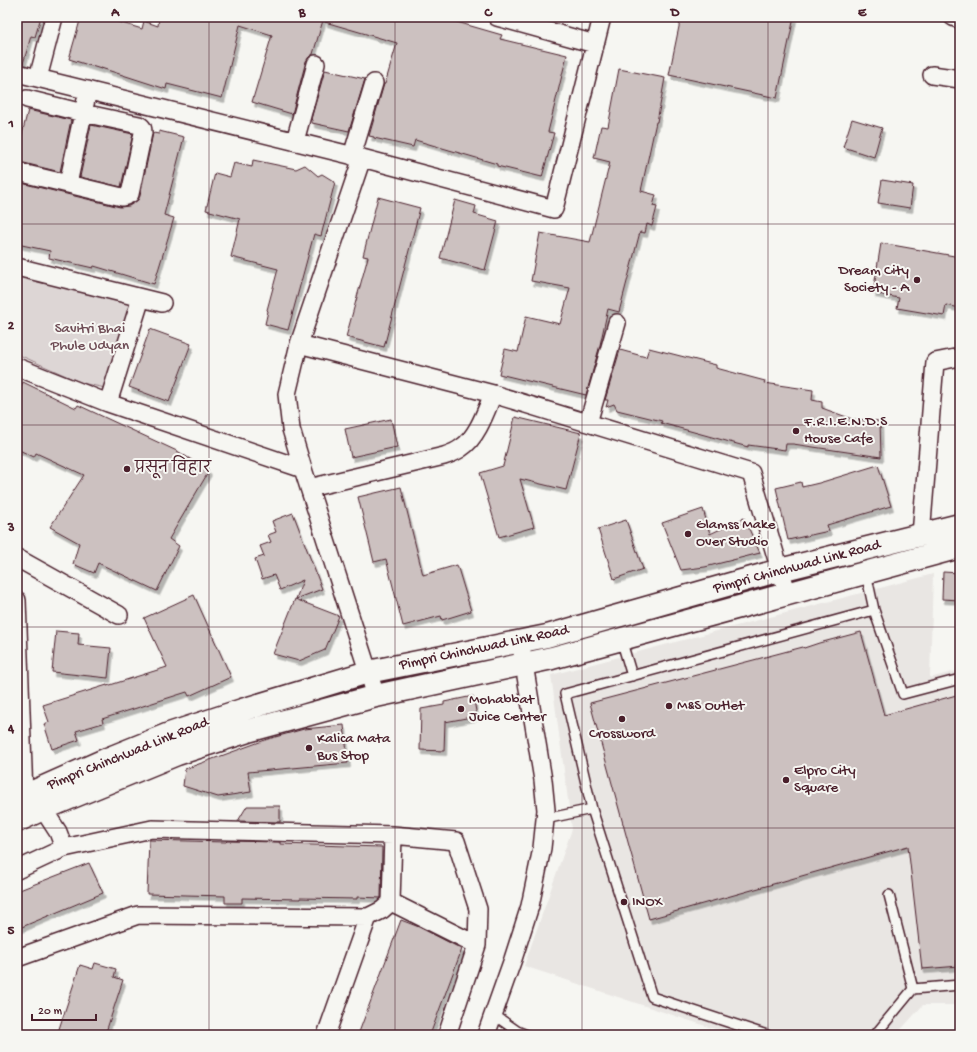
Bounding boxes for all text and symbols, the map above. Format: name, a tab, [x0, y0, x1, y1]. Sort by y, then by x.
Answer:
text: A	[110, 6, 120, 21]
text: B	[298, 6, 307, 21]
text: C	[483, 6, 493, 21]
text: D	[670, 6, 680, 21]
text: E	[858, 6, 867, 21]
text: 1	[7, 117, 14, 132]
place label: Dream City Society - A	[838, 262, 910, 297]
marker: Dream City Society - A	[912, 275, 922, 285]
text: 2	[8, 319, 15, 334]
park label: Savitri Bhai Phule Udyan	[50, 320, 129, 355]
place label: F.R.I.E.N.D.S House Cafe	[803, 413, 887, 448]
marker: F.R.I.E.N.D.S House Cafe	[791, 426, 801, 436]
place label: प्रसून विहार	[134, 455, 212, 479]
marker: प्रसून विहार	[122, 464, 132, 474]
place label: Glamss Make Over Studio	[696, 516, 776, 551]
text: 3	[7, 521, 15, 536]
marker: Glamss Make Over Studio	[683, 529, 693, 539]
street label: Pimpri Chinchwad Link Road	[710, 536, 884, 598]
street label: Pimpri Chinchwad Link Road	[397, 621, 571, 675]
place label: Mohabbat Juice Center	[469, 691, 547, 726]
place label: M&S Outlet	[677, 697, 746, 715]
marker: M&S Outlet	[664, 701, 674, 711]
marker: Mohabbat Juice Center	[456, 704, 466, 714]
street label: Pimpri Chinchwad Link Road	[44, 713, 212, 795]
marker: Crossword	[617, 714, 627, 724]
text: 4	[7, 722, 15, 737]
place label: Crossword	[589, 725, 656, 743]
place label: Kalica Mata Bus Stop	[316, 730, 391, 765]
marker: Kalica Mata Bus Stop	[304, 743, 314, 753]
place label: Elpro City Square	[794, 762, 856, 797]
marker: Elpro City Square	[781, 775, 791, 785]
place label: INOX	[632, 893, 663, 911]
marker: INOX	[619, 897, 629, 907]
text: 5	[8, 924, 15, 939]
scale bar	[32, 996, 96, 1022]
text: 20 m	[38, 1005, 63, 1019]

